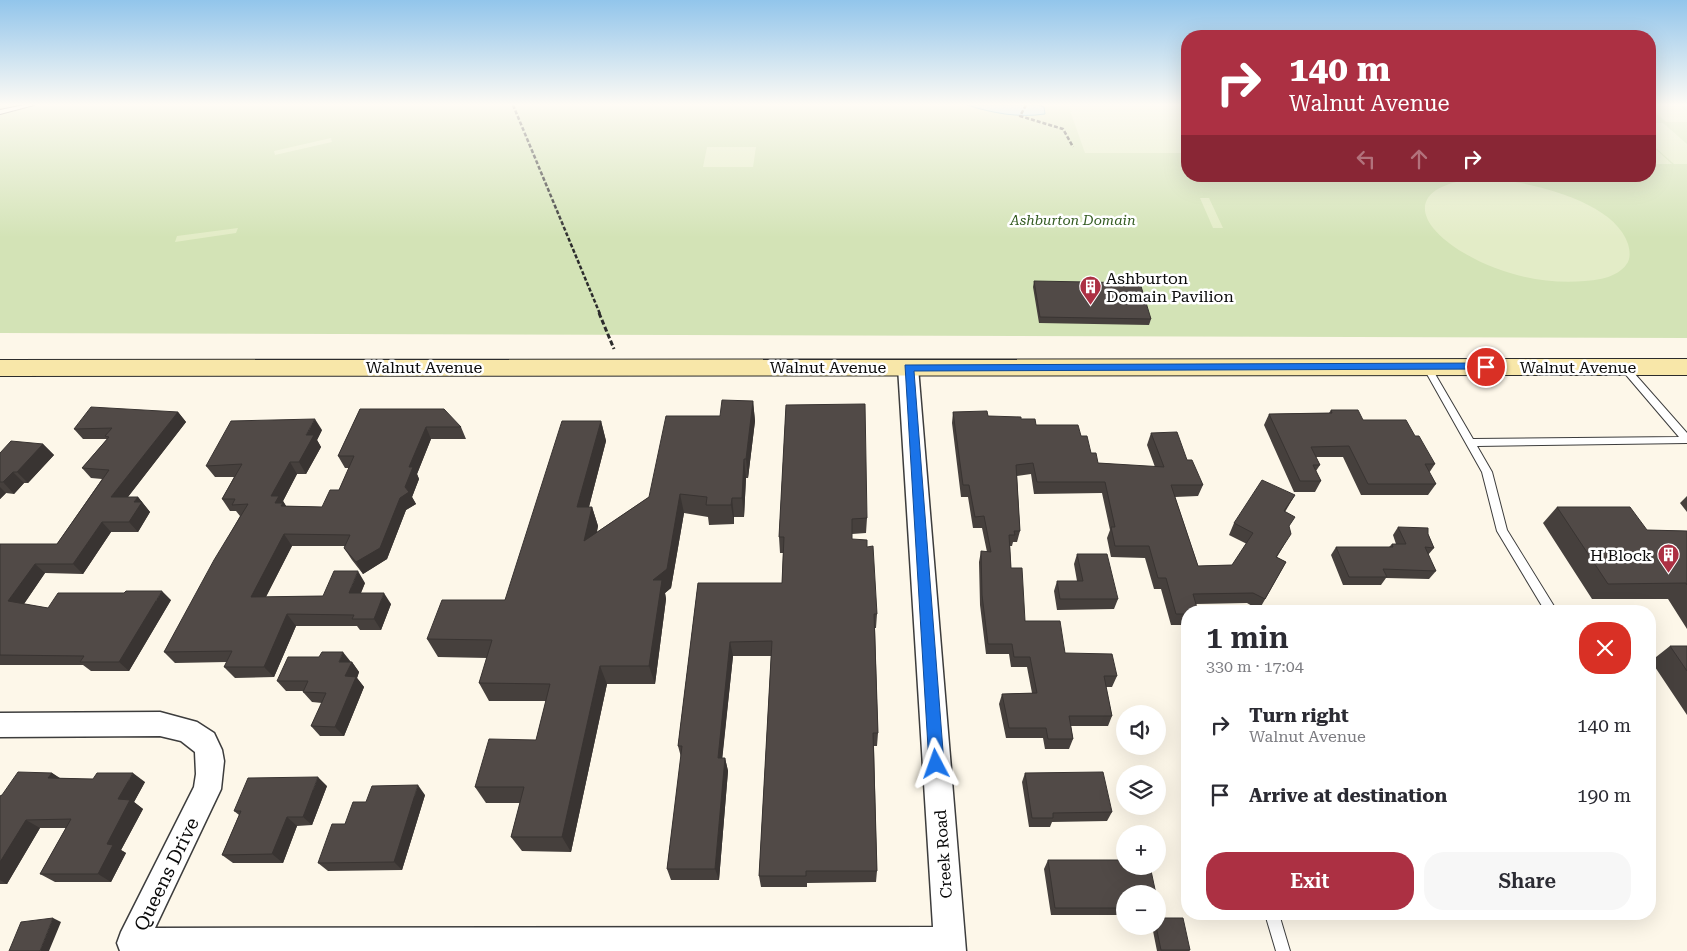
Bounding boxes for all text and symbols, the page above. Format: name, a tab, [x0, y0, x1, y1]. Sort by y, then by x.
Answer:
text: 140 m	[1289, 49, 1390, 90]
icon: right	[1206, 50, 1271, 115]
text: Walnut Avenue	[1289, 91, 1449, 116]
icon: left	[1352, 145, 1380, 173]
icon: ahead	[1405, 145, 1433, 173]
icon: right	[1458, 145, 1486, 173]
park label: Ashburton Domain	[1009, 212, 1136, 228]
place label: Ashburton Domain Pavilion	[1106, 269, 1234, 306]
building icon: Ashburton Domain Pavilion	[1078, 275, 1102, 306]
pin	[1465, 346, 1507, 388]
icon: arrive	[1472, 353, 1500, 381]
street label: Walnut Avenue	[366, 358, 483, 377]
street label: Walnut Avenue	[770, 358, 887, 377]
street label: Walnut Avenue	[1520, 358, 1637, 377]
building icon: H Block	[1656, 543, 1680, 574]
place label: H Block	[1590, 546, 1652, 565]
text: 1 min	[1206, 620, 1289, 655]
button: close	[1579, 622, 1631, 674]
text: 330 m · 17:04	[1206, 657, 1304, 676]
text: Turn right	[1249, 704, 1349, 727]
map controls	[1116, 705, 1166, 935]
button: sound	[1116, 705, 1166, 755]
icon: right	[1206, 711, 1234, 739]
text: 140 m	[1577, 714, 1631, 737]
text: Walnut Avenue	[1249, 727, 1366, 746]
position arrow	[909, 737, 961, 789]
button: layers	[1116, 765, 1166, 815]
icon: arrive	[1206, 781, 1234, 809]
text: Arrive at destination	[1249, 784, 1447, 807]
text: 190 m	[1577, 784, 1631, 807]
street label: Creek Road	[931, 809, 956, 899]
street label: Queens Drive	[129, 814, 204, 935]
button: +	[1116, 825, 1166, 875]
button: Exit	[1206, 852, 1414, 910]
button: Share	[1424, 852, 1631, 910]
button: −	[1116, 885, 1166, 935]

